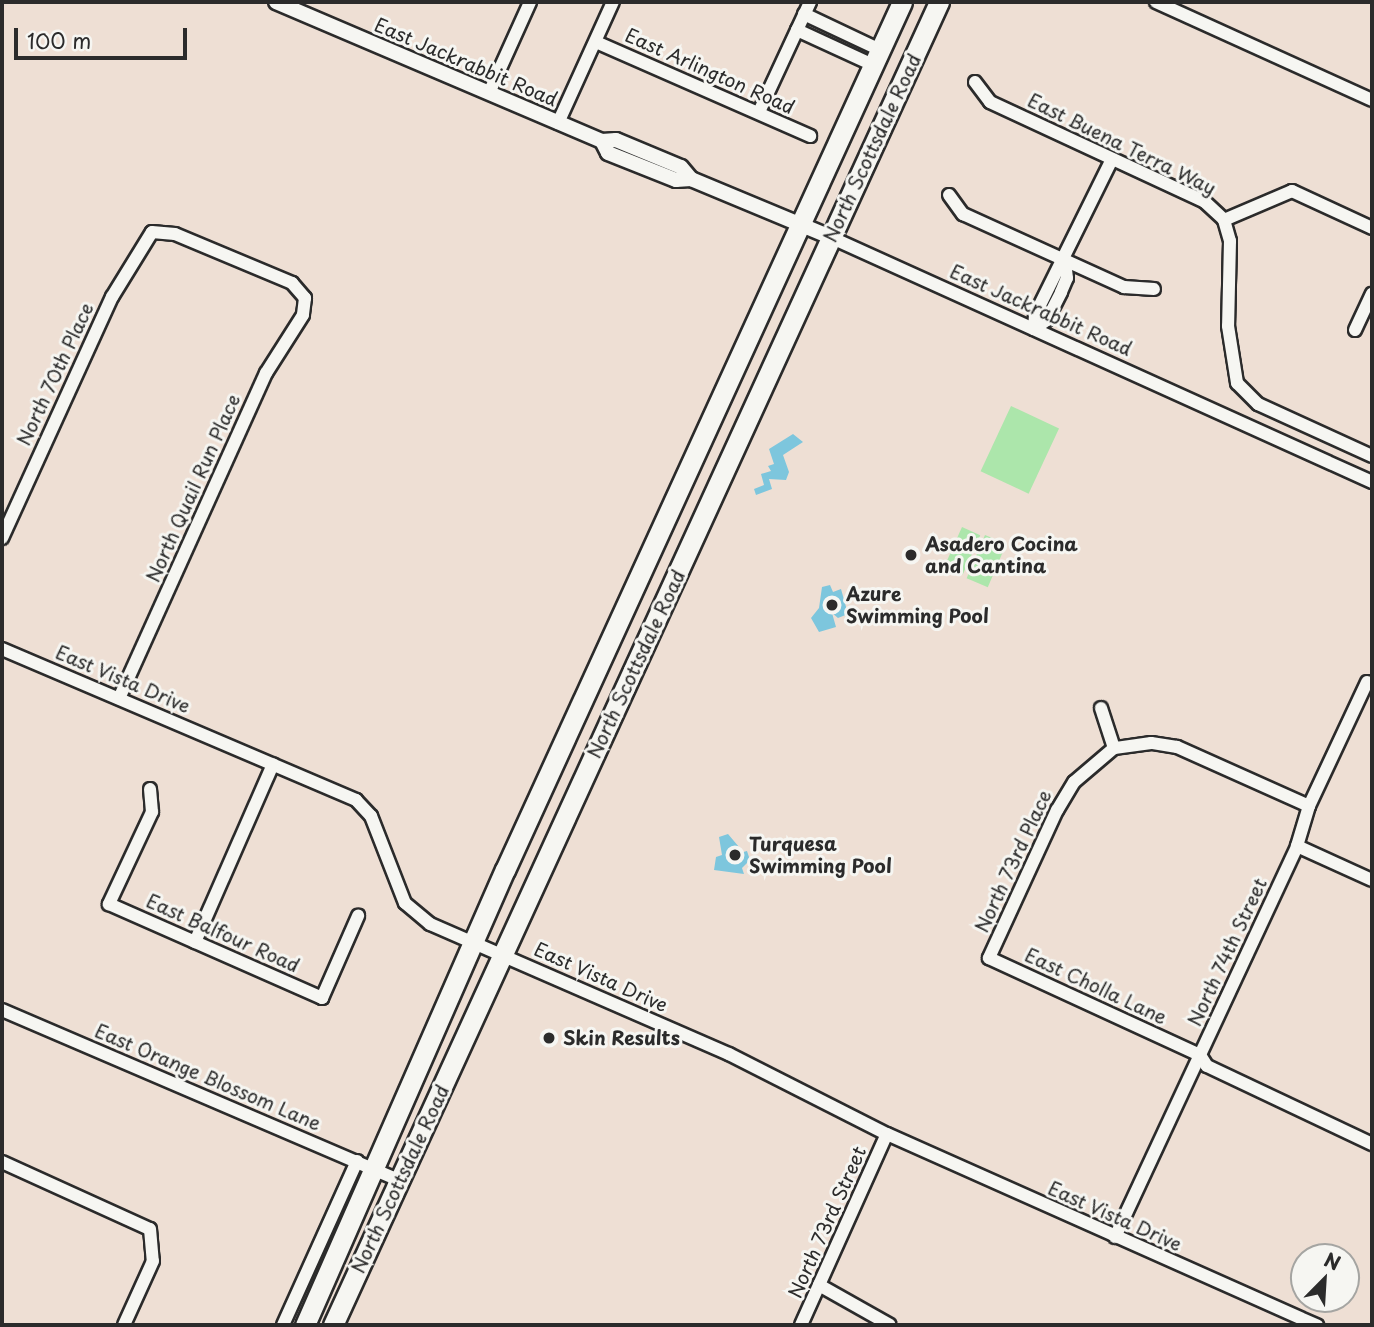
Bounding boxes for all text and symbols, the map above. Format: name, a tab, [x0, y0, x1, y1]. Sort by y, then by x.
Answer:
street label: East Jackrabbit Road	[371, 13, 561, 111]
scale bar	[18, 14, 191, 58]
street label: East Arlington Road	[622, 23, 798, 119]
text: 100 m	[27, 24, 91, 56]
street label: North Scottsdale Road	[818, 49, 926, 247]
street label: East Buena Terra Way	[1024, 89, 1220, 199]
street label: East Jackrabbit Road	[946, 260, 1136, 360]
street label: North 70th Place	[11, 298, 99, 450]
street label: North Quail Run Place	[141, 389, 245, 587]
place label: Asadero Cocina and Cantina	[925, 533, 1078, 577]
marker: Asadero Cocina and Cantina	[903, 547, 919, 563]
street label: North Scottsdale Road	[582, 565, 690, 763]
place label: Azure Swimming Pool	[846, 583, 990, 627]
marker: Azure Swimming Pool	[824, 597, 840, 613]
street label: East Vista Drive	[51, 640, 195, 718]
street label: North 73rd Place	[970, 785, 1056, 937]
place label: Turquesa Swimming Pool	[749, 833, 893, 877]
marker: Turquesa Swimming Pool	[727, 847, 743, 863]
street label: North 74th Street	[1182, 873, 1272, 1031]
street label: East Balfour Road	[143, 889, 303, 977]
street label: East Vista Drive	[530, 937, 672, 1017]
street label: East Cholla Lane	[1022, 943, 1170, 1029]
street label: East Orange Blossom Lane	[91, 1019, 325, 1135]
place label: Skin Results	[563, 1027, 680, 1049]
marker: Skin Results	[541, 1030, 557, 1046]
street label: North Scottsdale Road	[346, 1080, 454, 1278]
street label: North 73rd Street	[783, 1142, 871, 1302]
street label: East Vista Drive	[1044, 1176, 1186, 1256]
north arrow	[1290, 1243, 1360, 1313]
text: N	[1320, 1245, 1345, 1276]

